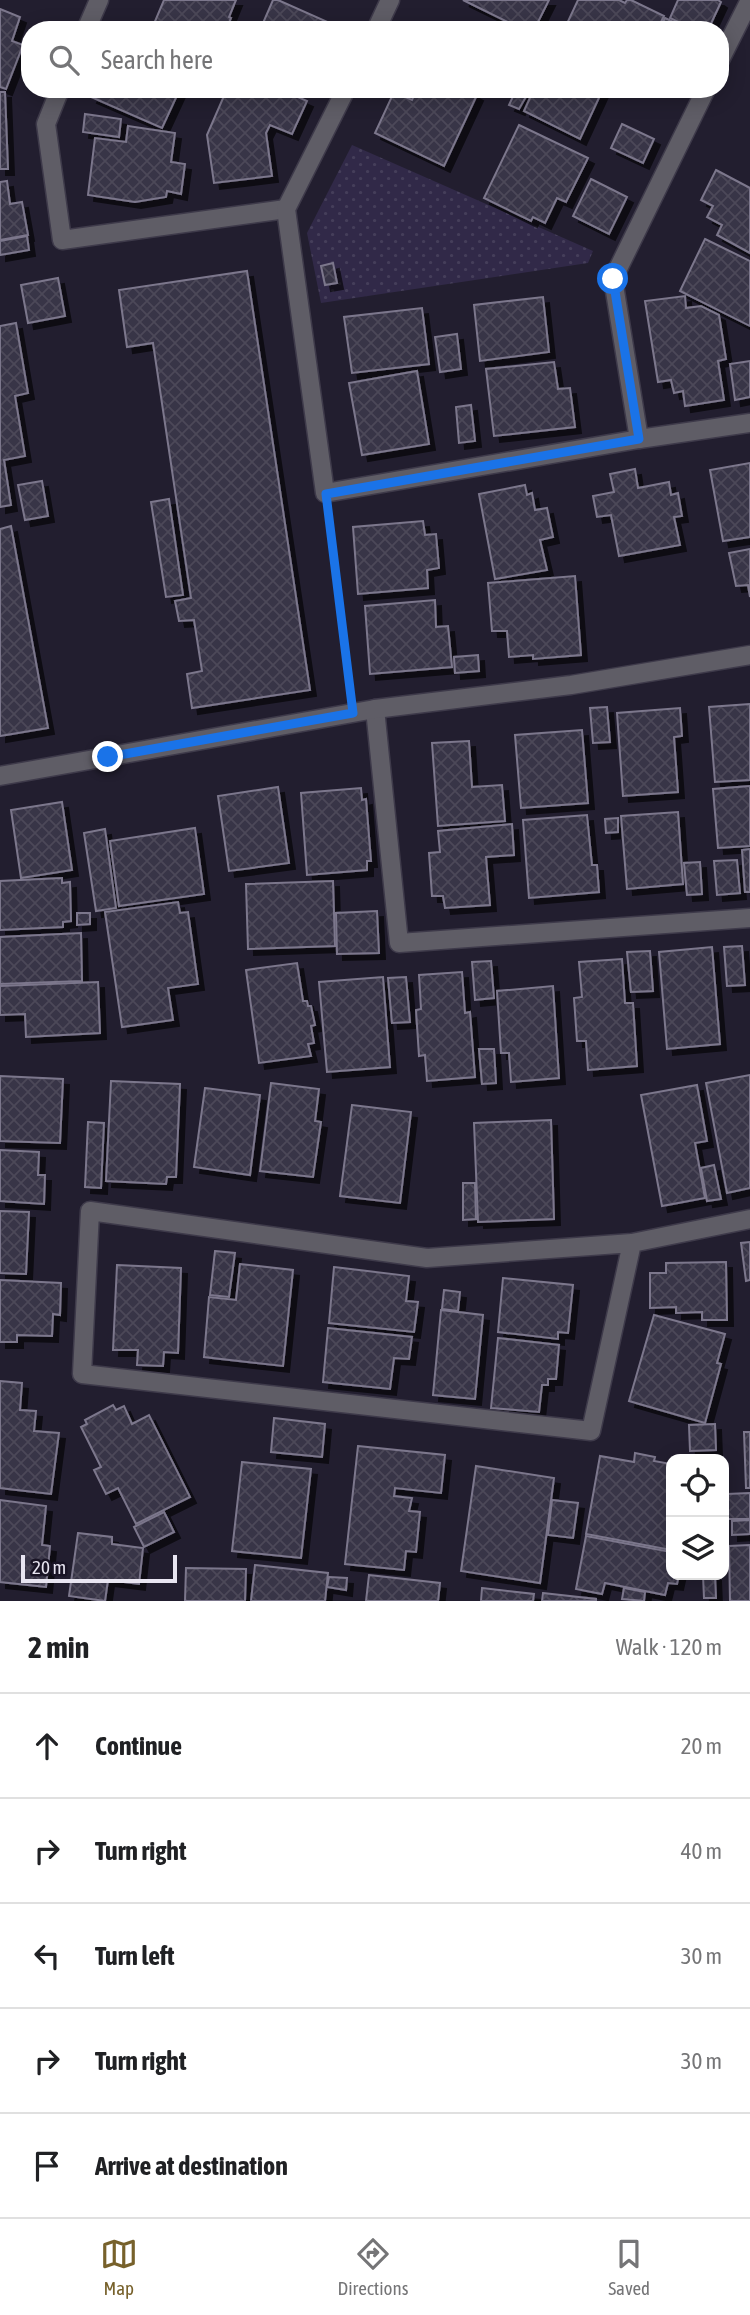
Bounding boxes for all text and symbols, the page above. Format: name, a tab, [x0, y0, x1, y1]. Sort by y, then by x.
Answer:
search box	[21, 21, 729, 98]
icon: search	[45, 41, 83, 79]
text: Search here	[101, 45, 213, 75]
route start	[597, 263, 628, 294]
route end	[92, 741, 123, 772]
map controls	[666, 1454, 729, 1580]
button: locate	[666, 1454, 729, 1517]
button: layers	[666, 1517, 729, 1580]
scale bar	[21, 1552, 177, 1584]
text: 20 m	[32, 1556, 66, 1578]
text: 2 min	[28, 1630, 89, 1664]
text: Walk · 120 m	[616, 1634, 722, 1660]
icon: ahead	[28, 1727, 66, 1765]
text: Continue	[95, 1731, 182, 1761]
text: 20 m	[681, 1733, 722, 1759]
icon: right	[28, 1832, 66, 1870]
text: Turn right	[95, 1836, 186, 1866]
text: 40 m	[681, 1838, 722, 1864]
icon: left	[28, 1937, 66, 1975]
text: Turn left	[95, 1941, 175, 1971]
text: 30 m	[681, 1943, 722, 1969]
icon: right	[28, 2042, 66, 2080]
text: Turn right	[95, 2046, 186, 2076]
text: 30 m	[681, 2048, 722, 2074]
icon: arrive	[28, 2147, 66, 2185]
text: Arrive at destination	[95, 2151, 288, 2181]
tab: Map	[100, 2235, 138, 2299]
tab: Directions	[338, 2235, 408, 2299]
tab: Saved	[608, 2235, 650, 2299]

